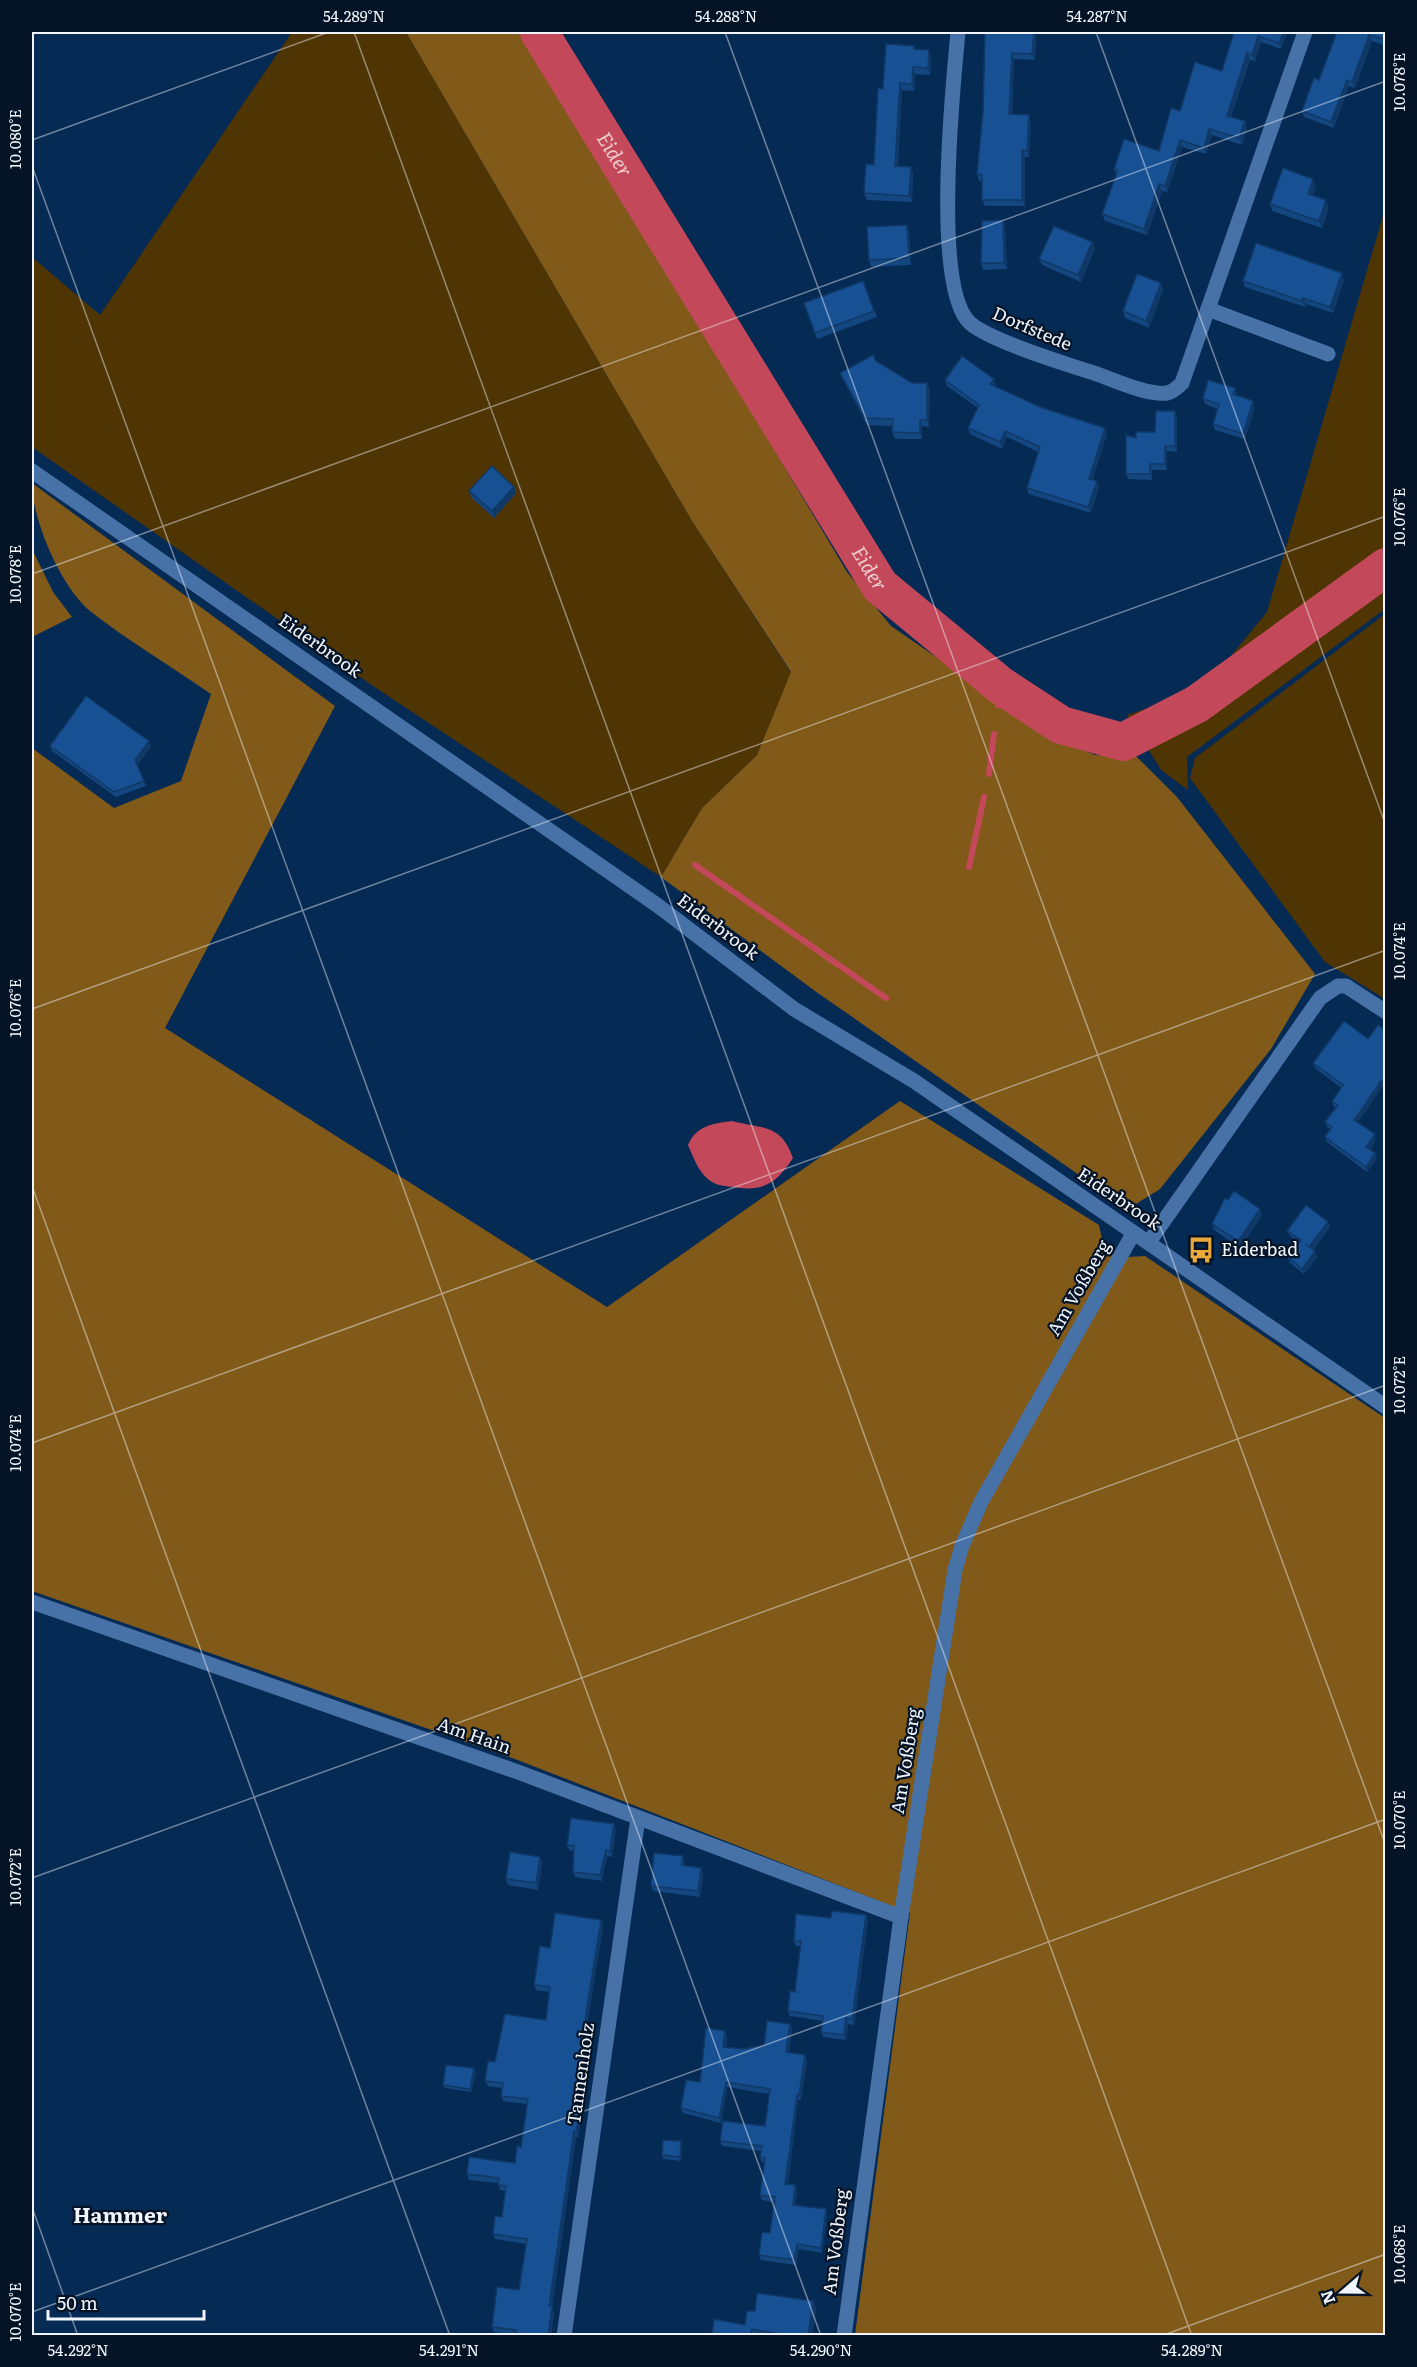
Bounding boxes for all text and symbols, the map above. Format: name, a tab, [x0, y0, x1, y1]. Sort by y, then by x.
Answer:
text: 54.289°N	[323, 4, 385, 27]
text: 54.288°N	[695, 4, 757, 27]
text: 54.287°N	[1066, 4, 1128, 27]
text: 10.078°E	[1387, 53, 1410, 111]
text: 10.080°E	[3, 109, 26, 169]
water label: Eider	[591, 125, 642, 182]
street label: Dorfstede	[989, 299, 1077, 356]
text: 10.076°E	[1387, 488, 1410, 546]
water label: Eider	[846, 539, 896, 596]
text: 10.078°E	[3, 545, 26, 603]
street label: Eiderbrook	[274, 606, 369, 684]
street label: Eiderbrook	[672, 886, 766, 966]
text: 10.074°E	[1387, 922, 1410, 980]
text: 10.076°E	[3, 979, 26, 1037]
street label: Eiderbrook	[1072, 1160, 1168, 1237]
street label: Am Voßberg	[1039, 1233, 1117, 1340]
bus stop icon: Eiderbad	[1186, 1235, 1216, 1265]
place label: Eiderbad	[1221, 1235, 1298, 1262]
text: 10.072°E	[1387, 1356, 1410, 1414]
text: 10.074°E	[3, 1414, 26, 1472]
street label: Am Voßberg	[883, 1705, 926, 1816]
street label: Am Hain	[434, 1709, 515, 1760]
text: 10.070°E	[1387, 1790, 1410, 1850]
text: 10.072°E	[3, 1848, 26, 1906]
street label: Tannenholz	[559, 2021, 600, 2127]
street label: Am Voßberg	[815, 2186, 855, 2296]
district label: Hammer	[73, 2198, 168, 2229]
text: 10.068°E	[1387, 2224, 1410, 2284]
north arrow	[1312, 2262, 1372, 2322]
text: 10.070°E	[3, 2282, 26, 2342]
scale bar	[48, 2283, 204, 2321]
text: N	[1313, 2287, 1341, 2308]
text: 50 m	[57, 2289, 98, 2316]
text: 54.292°N	[47, 2338, 109, 2361]
text: 54.291°N	[419, 2338, 479, 2361]
text: 54.290°N	[790, 2338, 852, 2361]
text: 54.289°N	[1161, 2338, 1223, 2361]

